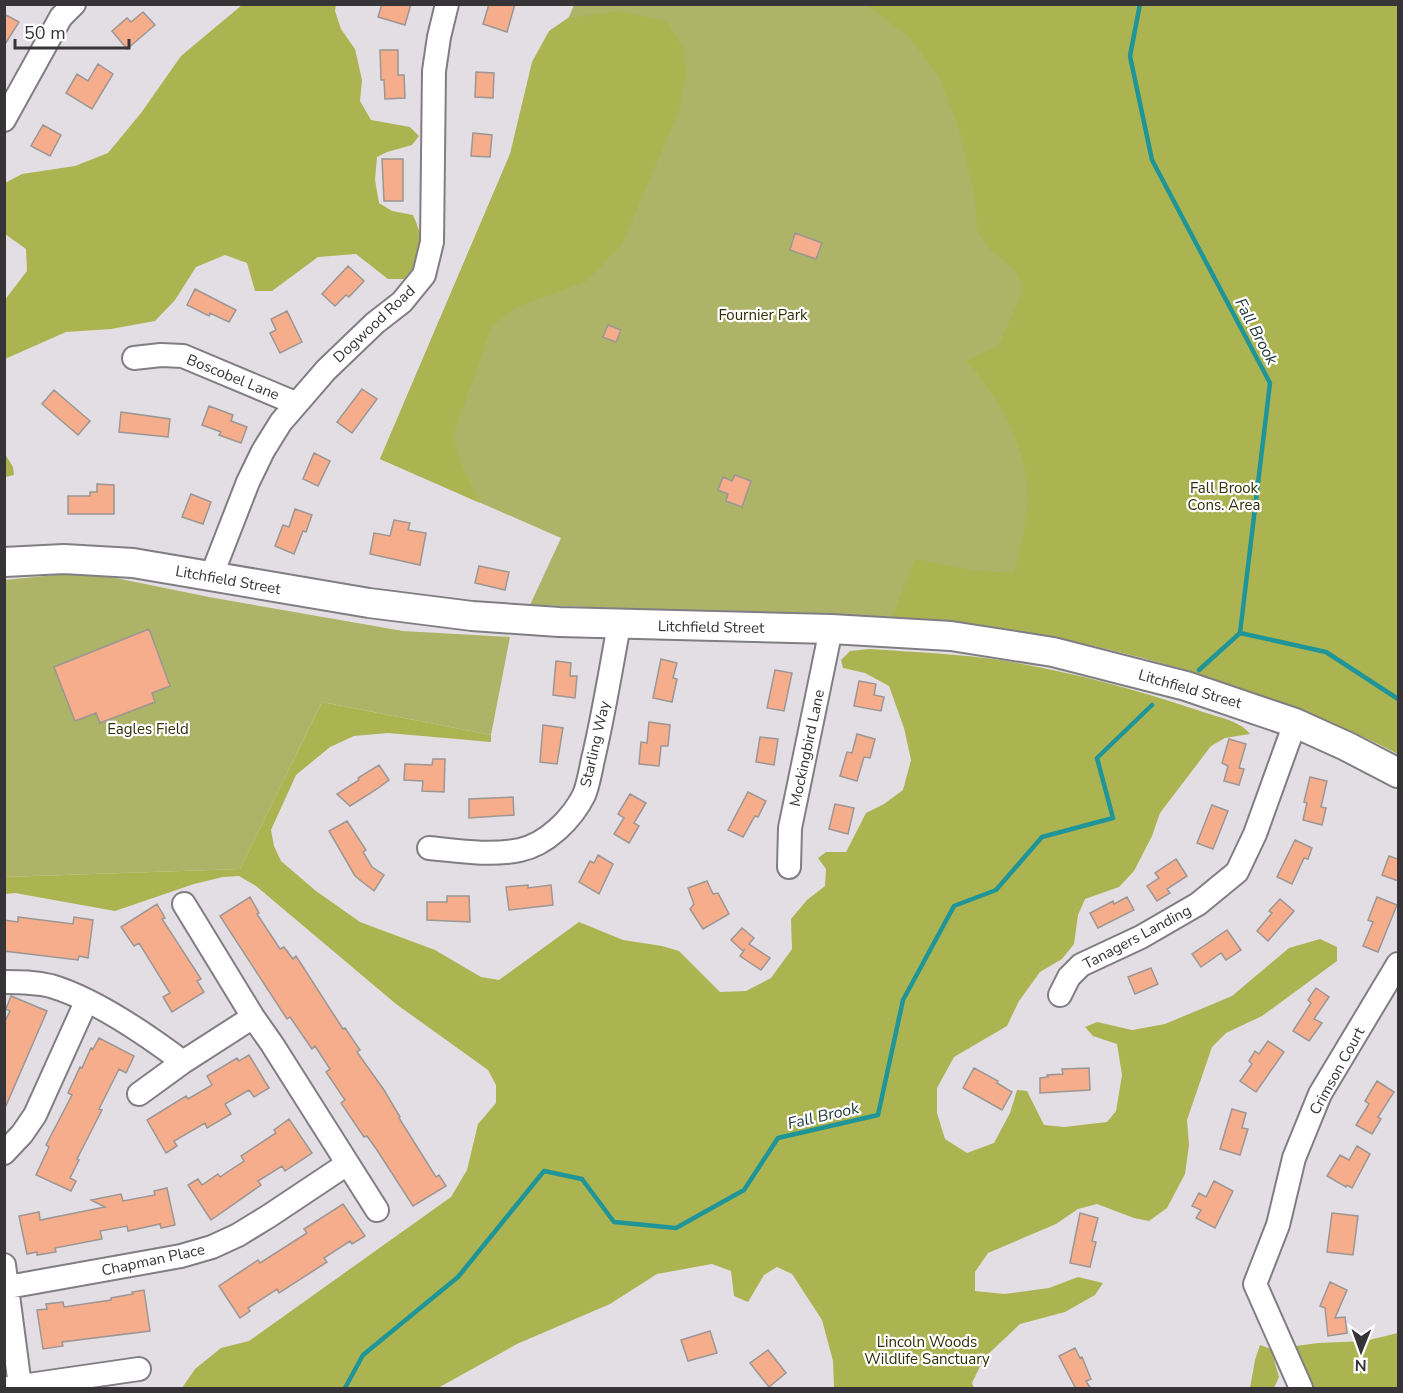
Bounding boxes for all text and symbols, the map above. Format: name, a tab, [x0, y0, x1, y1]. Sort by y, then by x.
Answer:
scale bar	[15, 12, 129, 50]
text: 50 m	[24, 21, 66, 45]
street label: Dogwood Road	[329, 281, 419, 367]
water label: Fall Brook	[1229, 294, 1283, 370]
park label: Fournier Park	[718, 305, 808, 325]
street label: Boscobel Lane	[184, 349, 282, 405]
park label: Fall Brook Cons. Area	[1188, 478, 1261, 515]
street label: Litchfield Street	[174, 561, 283, 599]
street label: Litchfield Street	[658, 616, 765, 638]
street label: Litchfield Street	[1136, 665, 1245, 713]
street label: Mockingbird Lane	[785, 688, 829, 808]
street label: Starling Way	[575, 699, 615, 789]
park label: Eagles Field	[107, 719, 189, 739]
street label: Tanagers Landing	[1080, 900, 1194, 974]
street label: Crimson Court	[1305, 1023, 1370, 1118]
water label: Fall Brook	[785, 1097, 862, 1135]
street label: Chapman Place	[99, 1239, 207, 1281]
north arrow	[1331, 1321, 1391, 1381]
park label: Lincoln Woods Wildlife Sanctuary	[864, 1332, 990, 1369]
text: N	[1355, 1354, 1367, 1376]

